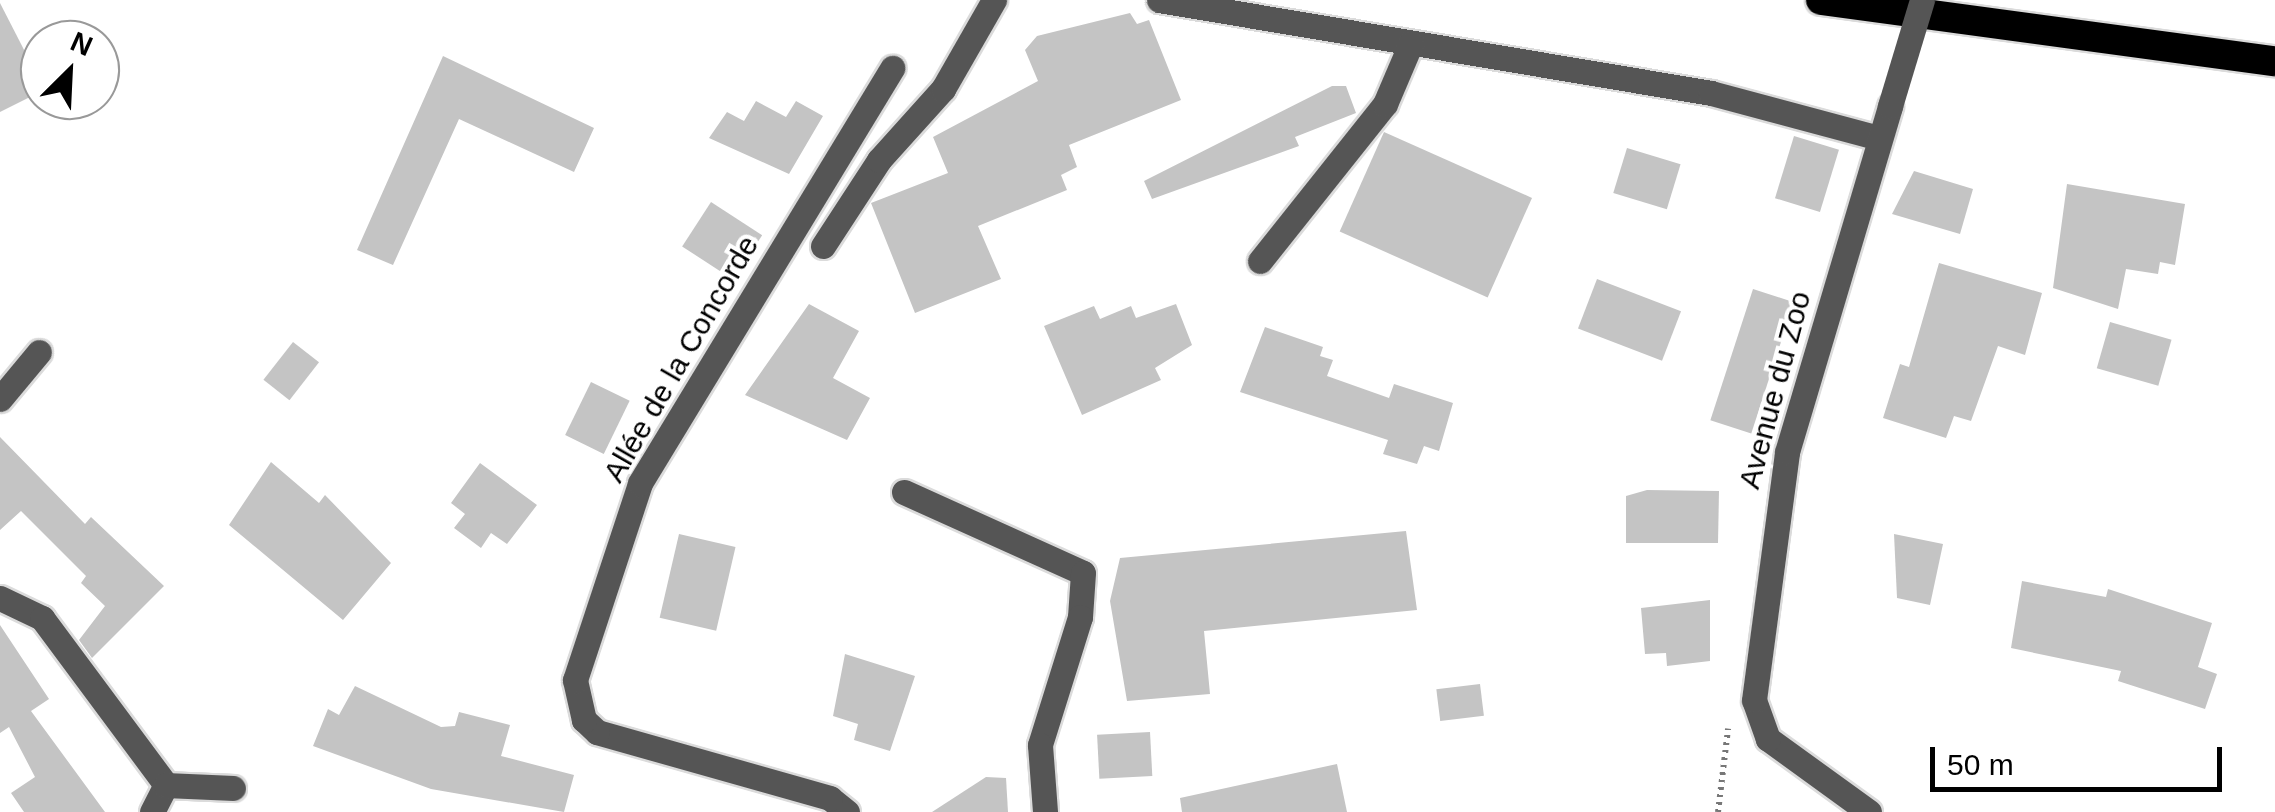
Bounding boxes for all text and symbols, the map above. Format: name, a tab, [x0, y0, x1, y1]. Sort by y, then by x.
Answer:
north arrow	[20, 20, 120, 120]
text: N	[66, 26, 97, 62]
street label: Allée de la Concorde	[596, 229, 766, 489]
street label: Avenue du Zoo	[1731, 287, 1819, 493]
scale bar	[1935, 727, 2228, 789]
text: 50 m	[1947, 748, 2014, 781]

